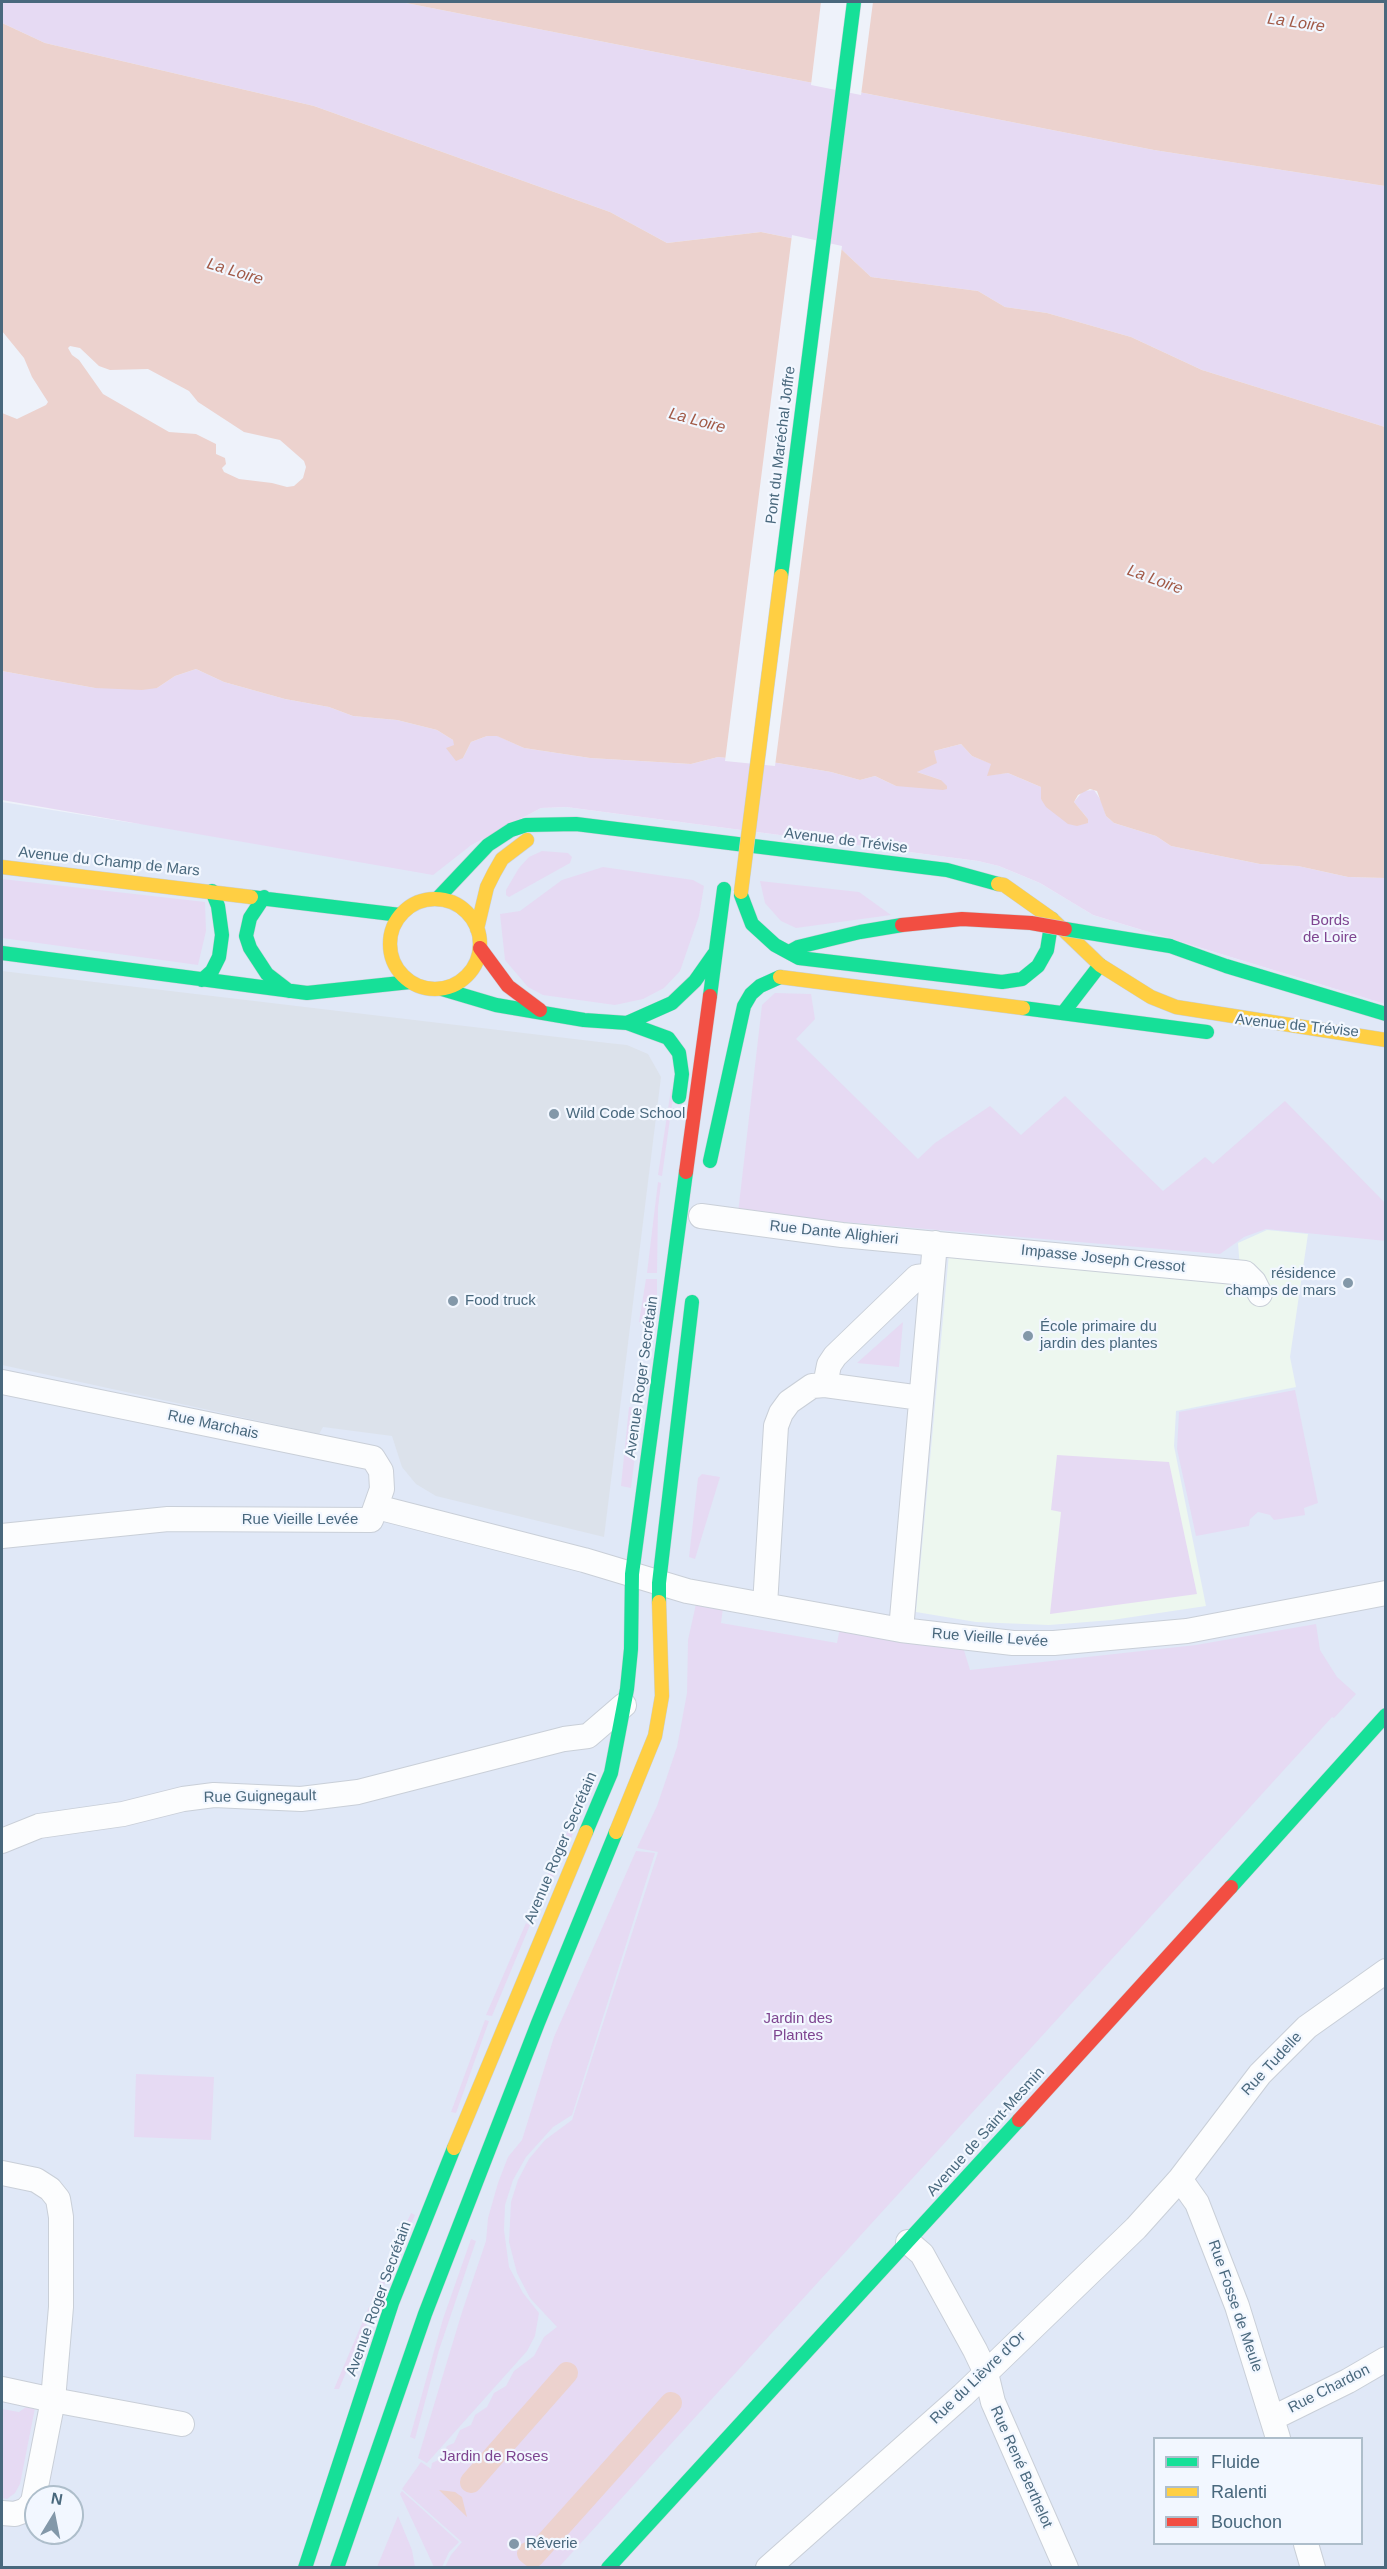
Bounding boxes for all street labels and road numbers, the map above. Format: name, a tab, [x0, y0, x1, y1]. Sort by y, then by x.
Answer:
street label: Pont du Maréchal Joffre	[762, 365, 800, 525]
street label: Avenue de Trévise	[783, 824, 909, 858]
street label: Avenue du Champ de Mars	[17, 844, 201, 880]
street label: Avenue de Trévise	[1234, 1011, 1360, 1041]
street label: Rue Dante Alighieri	[769, 1217, 899, 1249]
street label: Impasse Joseph Cressot	[1020, 1241, 1186, 1277]
street label: Avenue Roger Secrétain	[622, 1295, 662, 1459]
street label: Rue Marchais	[166, 1407, 260, 1443]
street label: Rue Vieille Levée	[242, 1511, 358, 1529]
street label: Rue Vieille Levée	[931, 1625, 1049, 1651]
street label: Avenue Roger Secrétain	[521, 1769, 601, 1927]
street label: Rue Guignegault	[204, 1787, 316, 1807]
street label: Rue Tudelle	[1238, 2028, 1306, 2100]
street label: Avenue de Saint-Mesmin	[923, 2064, 1049, 2200]
street label: Avenue Roger Secrétain	[343, 2219, 415, 2379]
street label: Rue Fosse de Meule	[1204, 2238, 1266, 2374]
street label: Rue du Lièvre d'Or	[927, 2328, 1029, 2428]
street label: Rue Chardon	[1285, 2361, 1373, 2417]
street label: Rue René Berthelot	[986, 2403, 1056, 2531]

